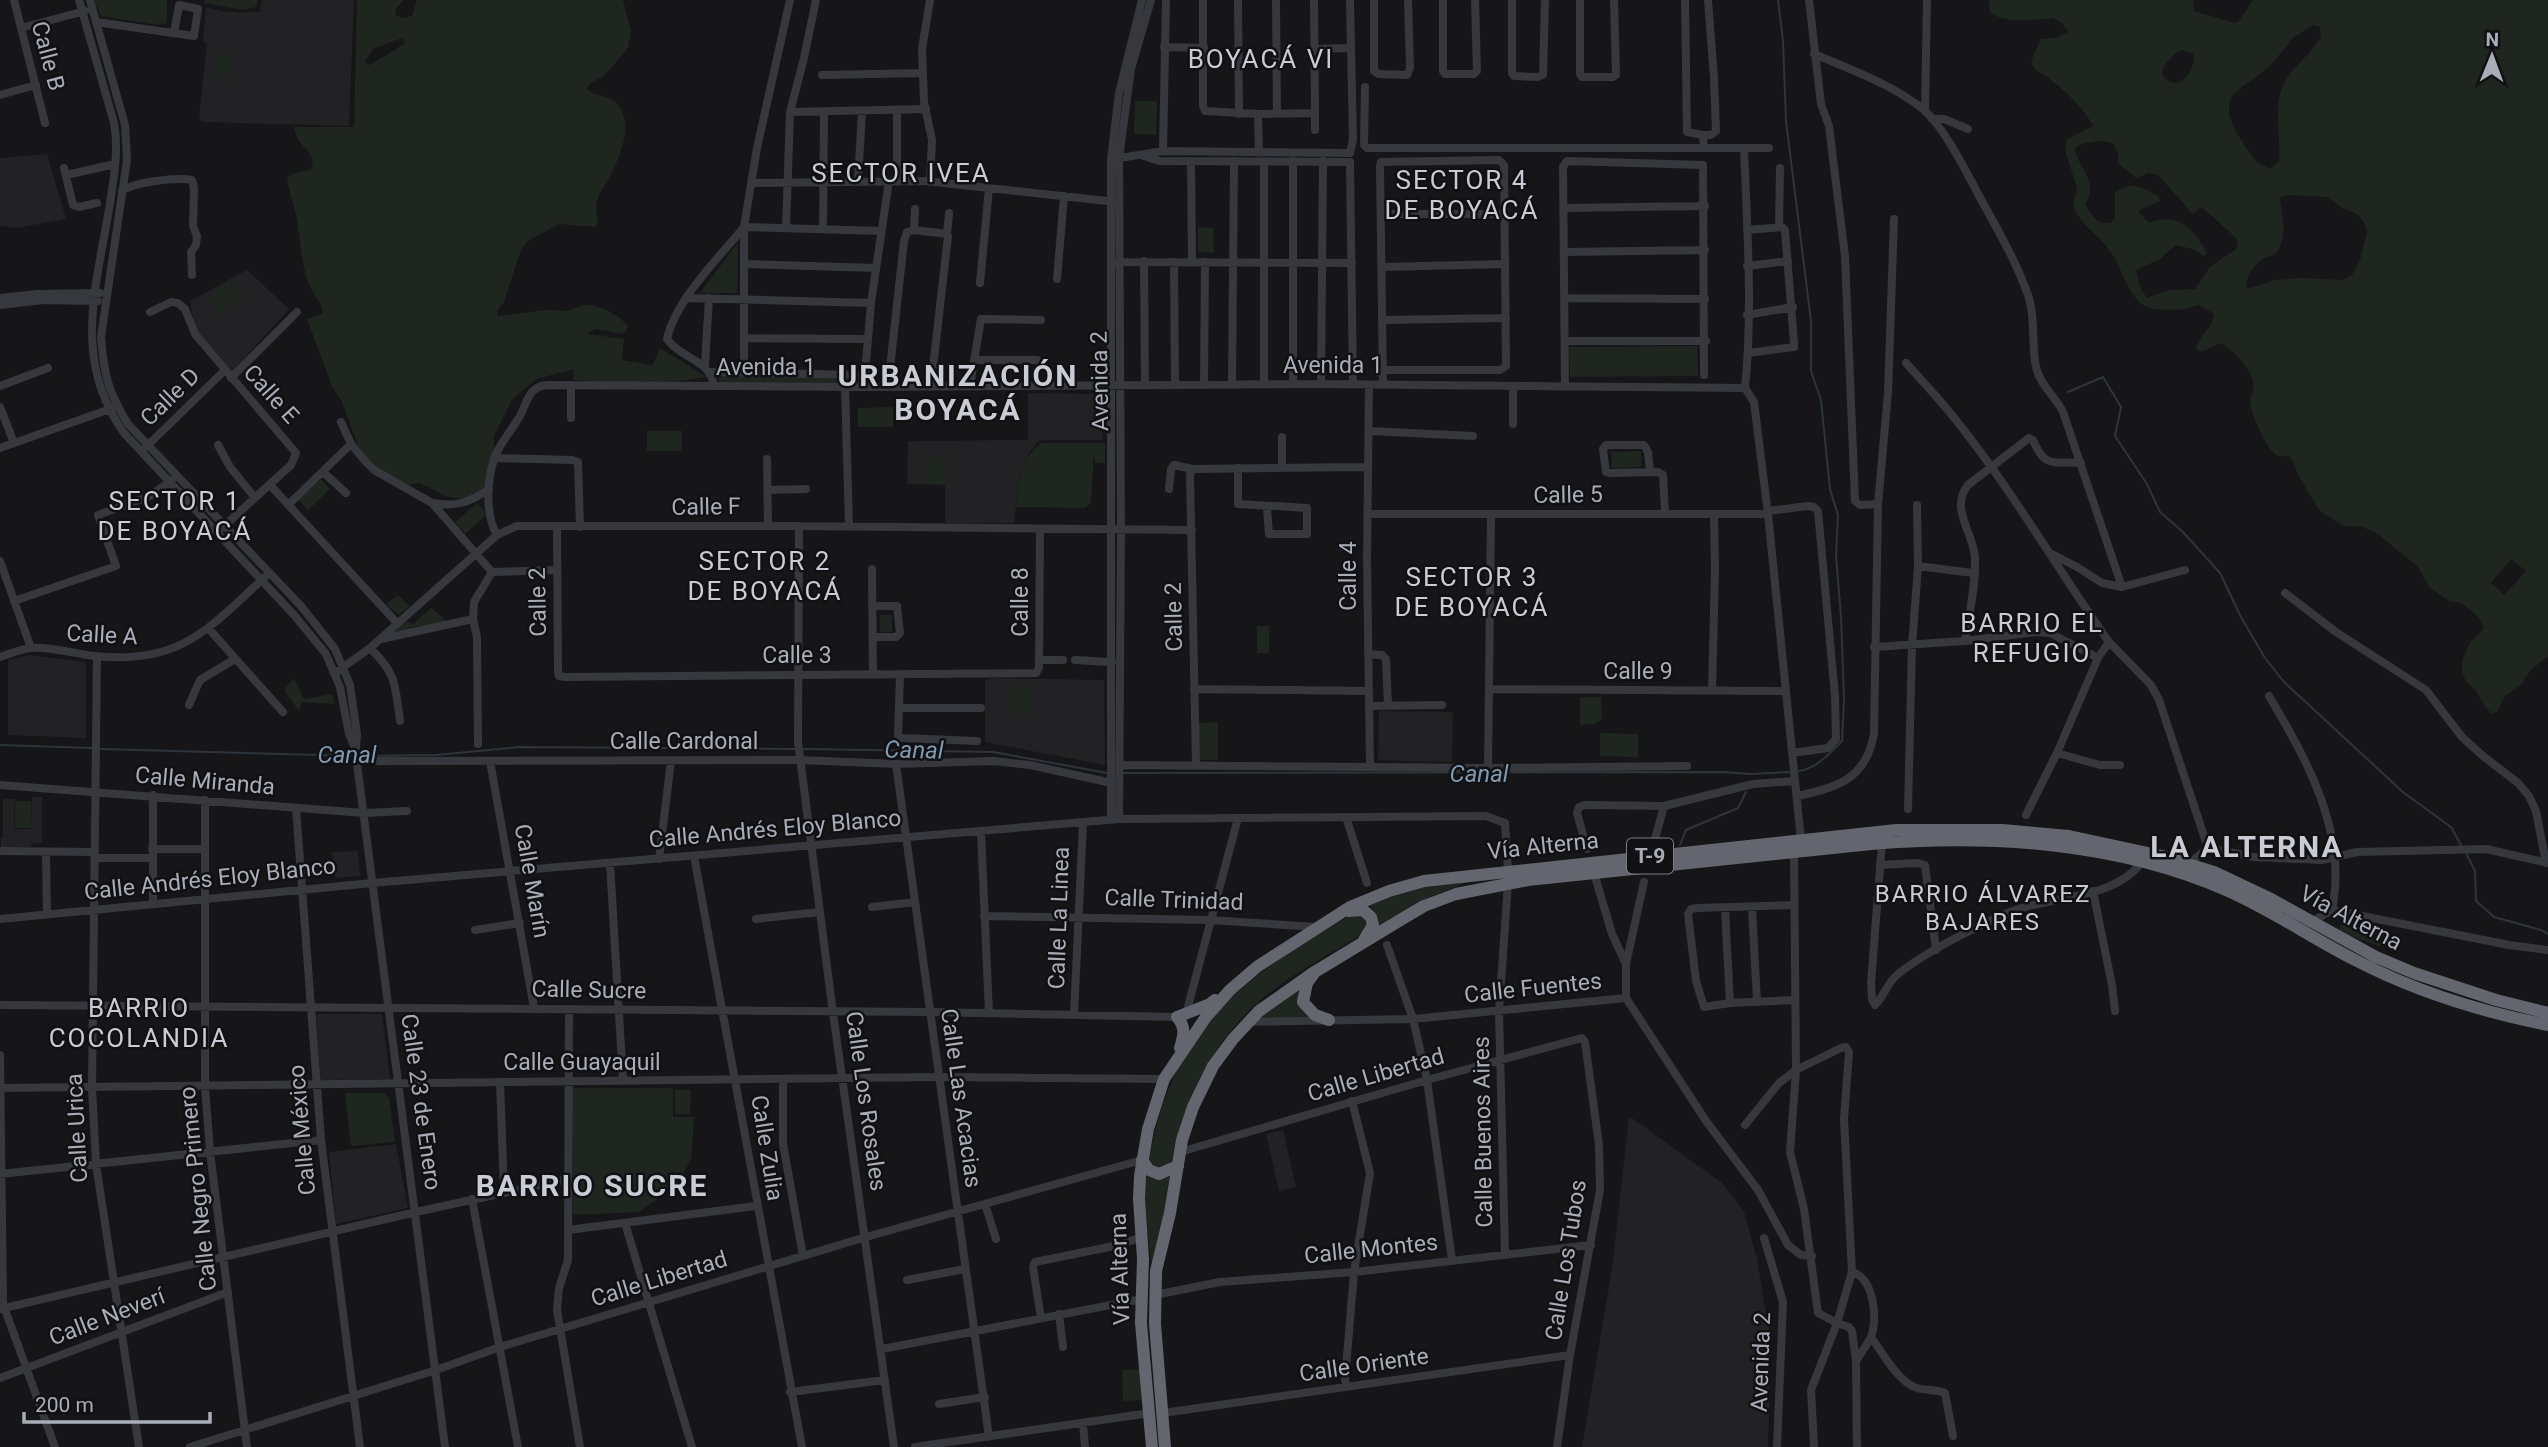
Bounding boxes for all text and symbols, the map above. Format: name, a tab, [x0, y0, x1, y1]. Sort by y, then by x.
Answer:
street label: Calle B	[26, 18, 70, 94]
north arrow	[2457, 21, 2527, 91]
text: N	[2485, 28, 2499, 51]
district label: BOYACÁ VI	[1188, 44, 1334, 74]
district label: SECTOR IVEA	[811, 158, 991, 188]
district label: SECTOR 4 DE BOYACÁ	[1385, 165, 1539, 225]
street label: Avenida 2	[1086, 331, 1114, 431]
street label: Avenida 1	[1283, 352, 1383, 379]
street label: Avenida 1	[716, 354, 816, 381]
district label: URBANIZACIÓN BOYACÁ	[838, 358, 1078, 427]
street label: Calle E	[238, 359, 304, 429]
street label: Calle D	[135, 362, 205, 432]
street label: Calle 5	[1533, 481, 1603, 509]
district label: SECTOR 1 DE BOYACÁ	[98, 486, 252, 546]
street label: Calle F	[671, 493, 741, 521]
street label: Calle 4	[1335, 541, 1362, 611]
district label: SECTOR 2 DE BOYACÁ	[688, 546, 842, 606]
district label: SECTOR 3 DE BOYACÁ	[1395, 562, 1549, 622]
street label: Calle 2	[524, 567, 552, 637]
street label: Calle 8	[1007, 567, 1034, 637]
street label: Calle 2	[1160, 582, 1188, 652]
district label: BARRIO EL REFUGIO	[1960, 608, 2104, 668]
street label: Calle A	[66, 620, 138, 650]
street label: Calle 3	[762, 642, 832, 669]
street label: Calle 9	[1603, 658, 1673, 685]
street label: Calle Cardonal	[610, 728, 758, 755]
water label: Canal	[884, 735, 944, 765]
water label: Canal	[317, 741, 377, 769]
water label: Canal	[1449, 760, 1509, 788]
street label: Calle Miranda	[134, 761, 276, 801]
street label: Calle Andrés Eloy Blanco	[648, 805, 902, 853]
street label: Calle Marín	[509, 822, 555, 940]
street label: Vía Alterna	[1486, 827, 1600, 865]
district label: LA ALTERNA	[2150, 829, 2344, 864]
road number: T-9	[1627, 838, 1673, 874]
street label: Calle La Linea	[1043, 846, 1075, 990]
street label: Calle Andrés Eloy Blanco	[83, 852, 337, 906]
district label: BARRIO ÁLVAREZ BAJARES	[1875, 880, 2091, 936]
street label: Vía Alterna	[2295, 880, 2407, 956]
street label: Calle Trinidad	[1104, 884, 1244, 916]
street label: Calle Fuentes	[1463, 967, 1603, 1009]
street label: Calle Sucre	[531, 976, 647, 1004]
district label: BARRIO COCOLANDIA	[49, 993, 229, 1053]
street label: Calle Las Acacias	[935, 1007, 987, 1189]
street label: Calle Los Rosales	[840, 1010, 892, 1192]
street label: Calle 23 de Enero	[395, 1012, 447, 1192]
street label: Calle Buenos Aires	[1468, 1036, 1498, 1228]
street label: Calle Libertad	[1304, 1043, 1448, 1107]
street label: Calle Guayaquil	[503, 1049, 661, 1076]
street label: Calle México	[283, 1064, 321, 1196]
street label: Calle Urica	[61, 1073, 93, 1183]
street label: Calle Negro Primero	[174, 1085, 222, 1293]
street label: Calle Zulia	[745, 1093, 789, 1203]
district label: BARRIO SUCRE	[476, 1168, 708, 1203]
street label: Calle Los Tubos	[1540, 1178, 1592, 1342]
street label: Vía Alterna	[1105, 1213, 1135, 1325]
street label: Calle Montes	[1303, 1229, 1439, 1269]
street label: Calle Libertad	[588, 1245, 730, 1313]
street label: Calle Neverí	[45, 1282, 170, 1351]
street label: Avenida 2	[1746, 1311, 1776, 1412]
street label: Calle Oriente	[1298, 1343, 1430, 1387]
scale bar	[24, 1380, 210, 1424]
text: 200 m	[35, 1393, 94, 1417]

